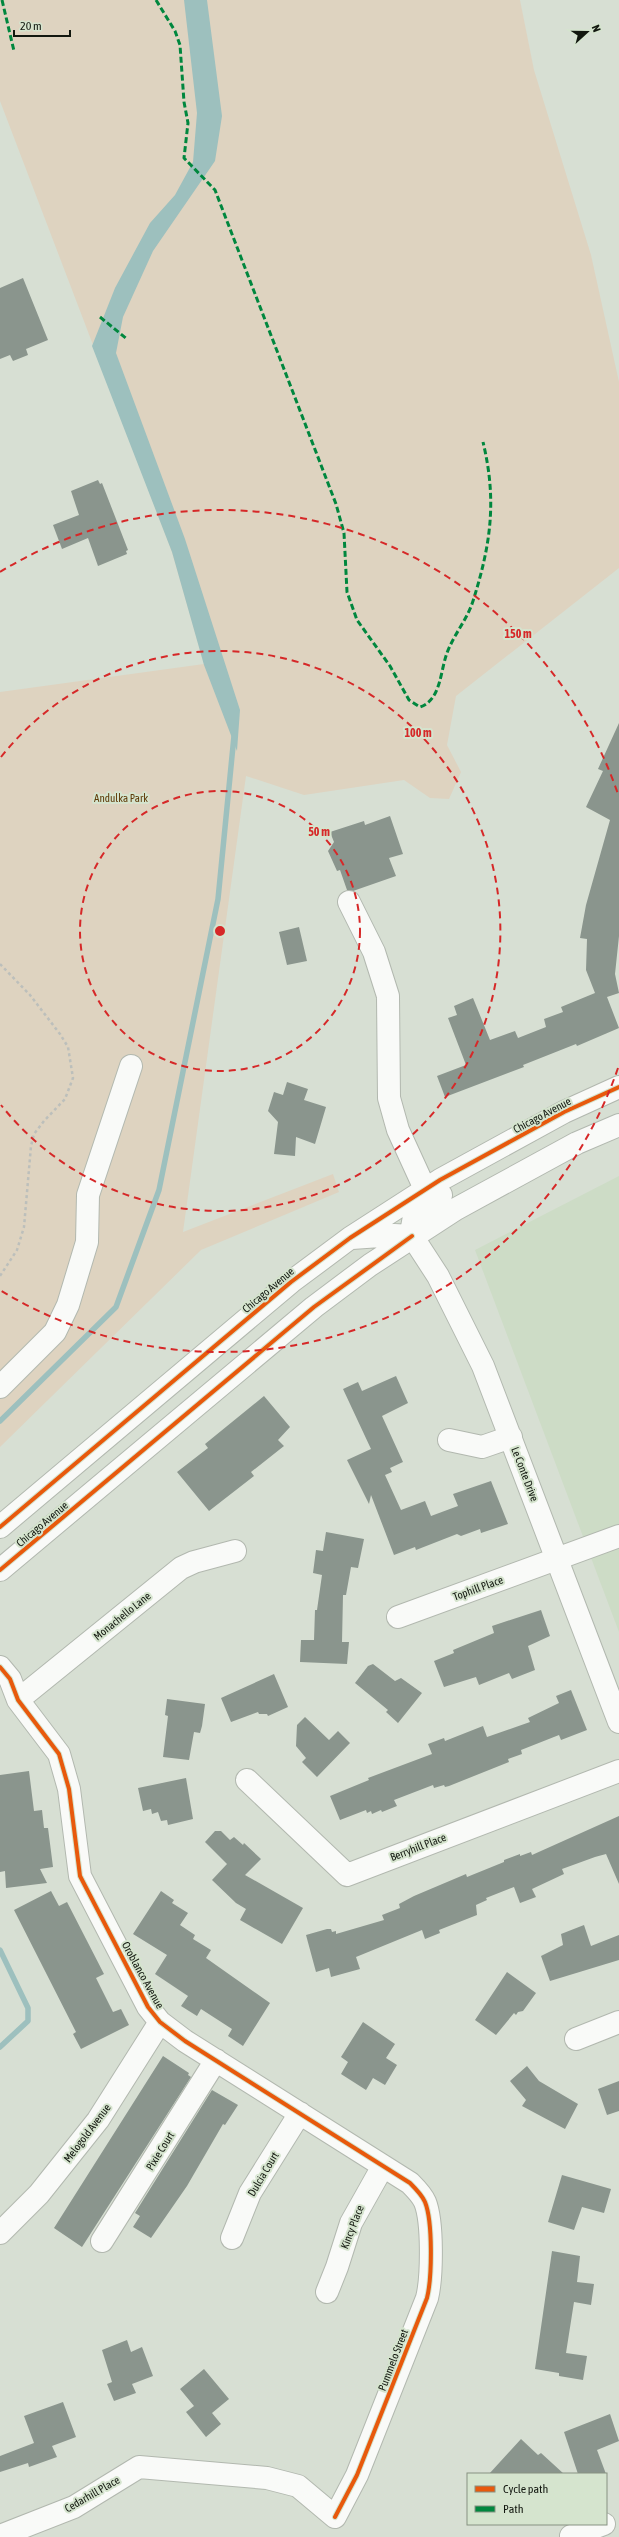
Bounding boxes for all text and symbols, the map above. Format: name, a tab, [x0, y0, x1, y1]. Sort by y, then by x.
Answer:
scale bar	[14, 12, 70, 38]
north arrow	[567, 12, 607, 52]
text: 20 m	[20, 19, 42, 33]
text: N	[590, 23, 603, 34]
text: 150 m	[504, 627, 532, 641]
text: 100 m	[404, 726, 432, 740]
park label: Andulka Park	[94, 792, 148, 804]
text: 50 m	[308, 825, 330, 839]
centre of rings	[213, 924, 227, 938]
street label: Chicago Avenue	[511, 1095, 573, 1135]
street label: Chicago Avenue	[240, 1265, 296, 1315]
street label: Le Conte Drive	[509, 1445, 541, 1503]
street label: Chicago Avenue	[14, 1499, 70, 1549]
street label: Tophill Place	[451, 1573, 505, 1603]
street label: Monachello Lane	[91, 1589, 153, 1643]
street label: Berryhill Place	[388, 1831, 448, 1863]
street label: Oroblanco Avenue	[120, 1939, 166, 2011]
street label: Melogold Avenue	[61, 2101, 113, 2165]
street label: Pixie Court	[144, 2130, 176, 2172]
street label: Dulcia Court	[245, 2150, 281, 2198]
street label: Kincy Place	[338, 2203, 366, 2251]
street label: Pummelo Street	[376, 2327, 410, 2393]
legend	[467, 2473, 607, 2525]
street label: Cedarhill Place	[63, 2474, 121, 2514]
text: Cycle path	[503, 2482, 548, 2496]
text: Path	[503, 2502, 524, 2516]

